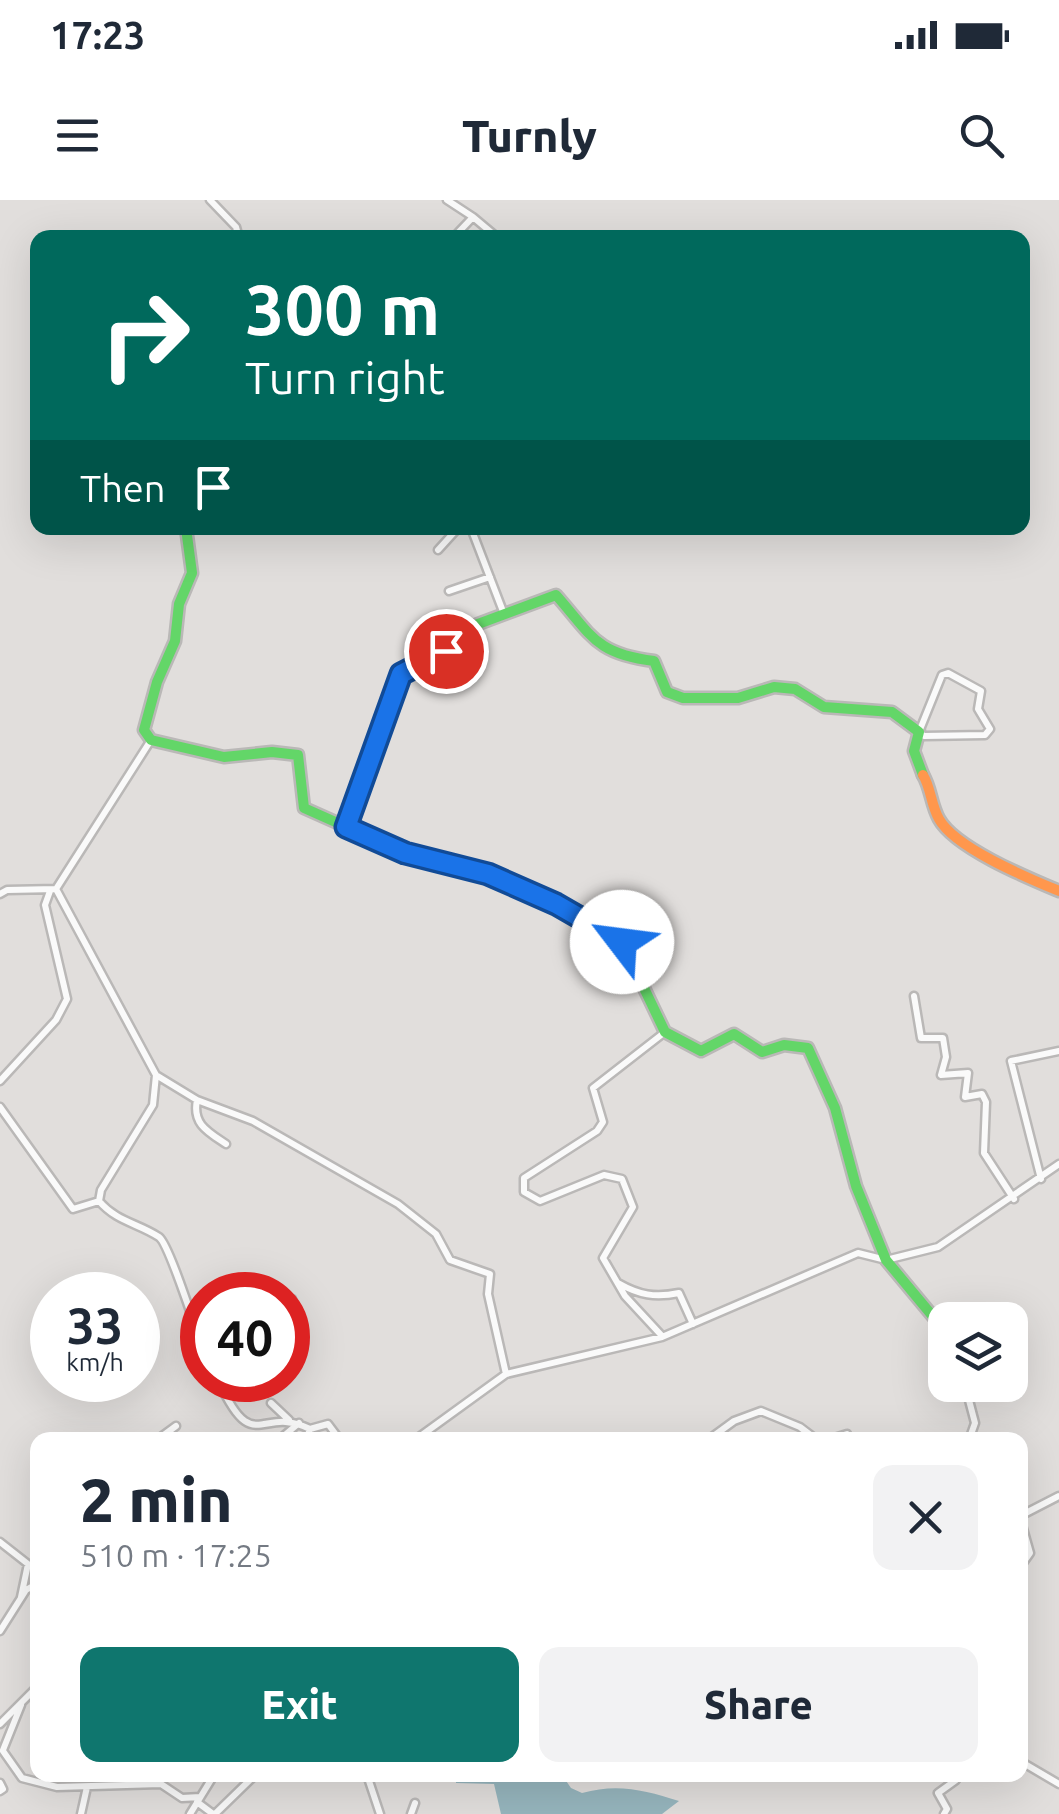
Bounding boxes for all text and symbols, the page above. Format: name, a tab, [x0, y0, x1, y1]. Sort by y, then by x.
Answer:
text: 17:23	[50, 14, 145, 56]
icon: menu	[50, 108, 105, 163]
icon: search	[954, 108, 1009, 163]
text: Turnly	[462, 110, 597, 161]
icon: right	[80, 270, 210, 400]
text: 300 m	[245, 270, 440, 348]
text: Turn right	[245, 352, 445, 403]
icon: arrive	[186, 460, 241, 515]
text: Then	[80, 467, 166, 509]
pin	[404, 609, 489, 694]
icon: arrive	[419, 624, 474, 679]
position arrow	[570, 890, 674, 994]
speed limit sign: 40	[180, 1272, 310, 1402]
text: 33	[67, 1297, 123, 1353]
map controls	[928, 1302, 1028, 1402]
button: layers	[928, 1302, 1028, 1402]
text: km/h	[66, 1348, 124, 1376]
button: close	[873, 1465, 978, 1570]
text: 2 min	[80, 1466, 233, 1533]
text: 510 m · 17:25	[80, 1537, 272, 1573]
button: Exit	[80, 1647, 519, 1762]
button: Share	[539, 1647, 978, 1762]

